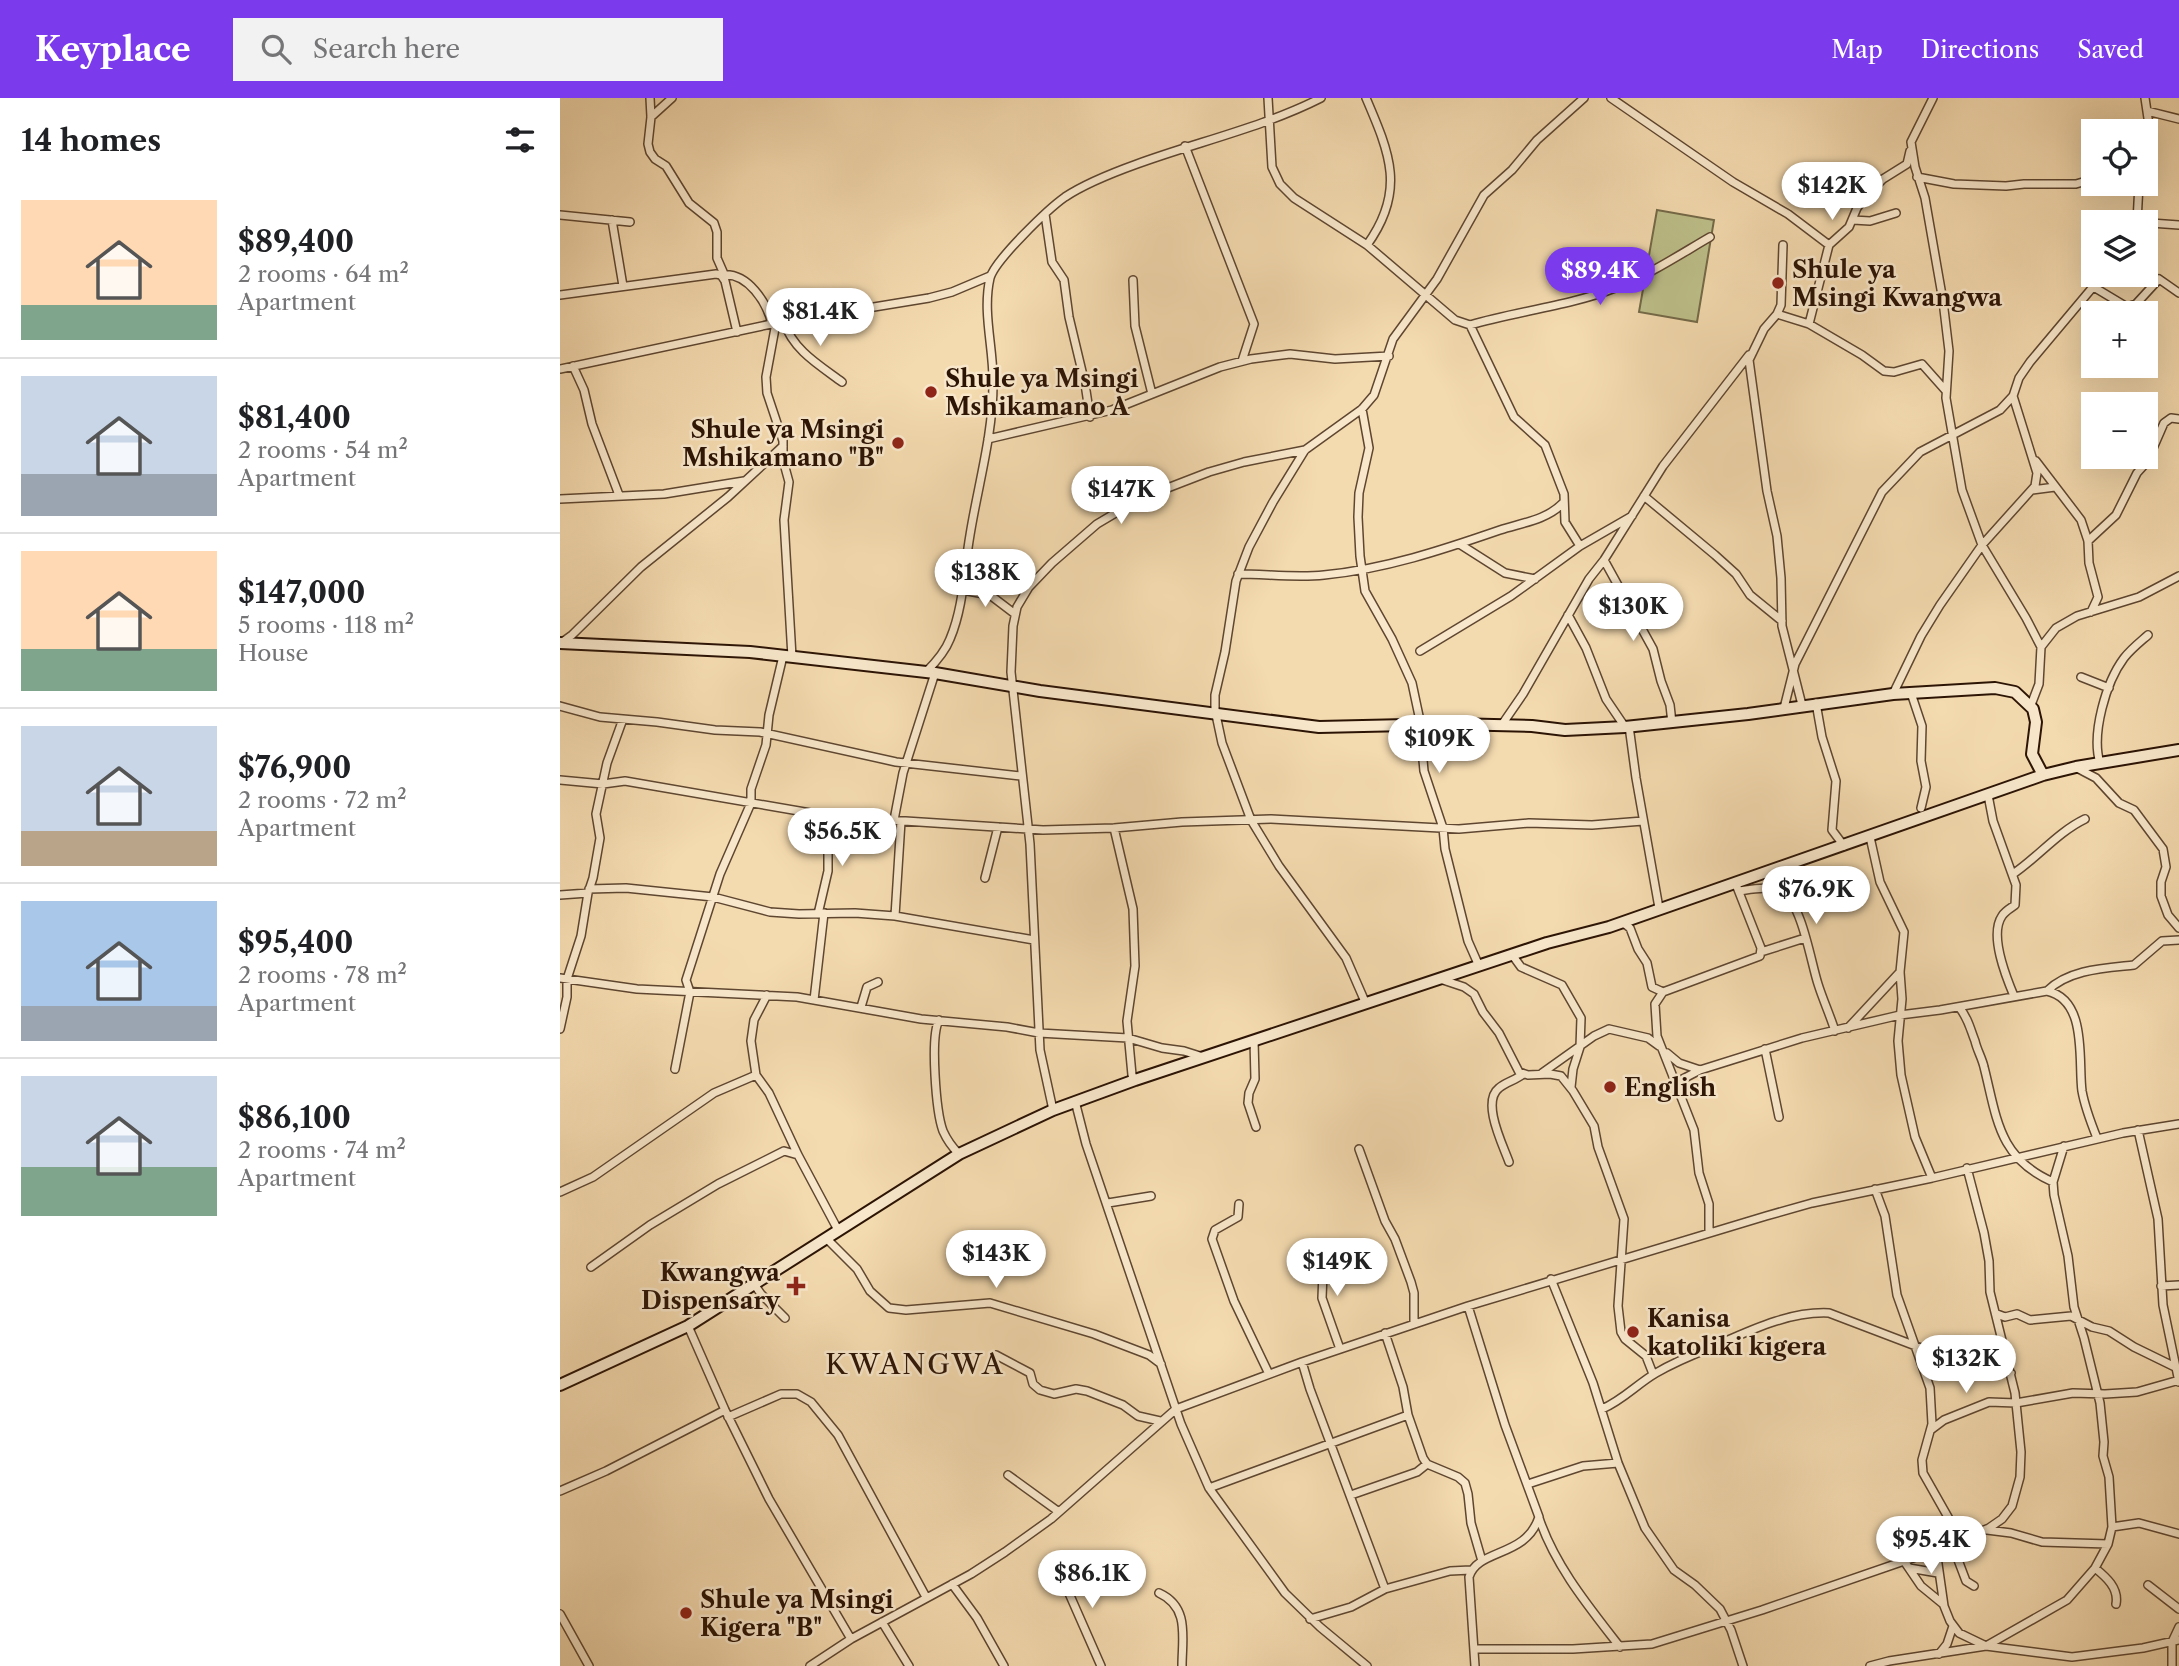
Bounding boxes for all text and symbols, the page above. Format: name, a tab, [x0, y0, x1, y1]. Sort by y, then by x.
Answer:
search box	[233, 18, 723, 81]
text: Keyplace	[35, 29, 191, 70]
icon: search	[257, 30, 295, 68]
text: Search here	[313, 33, 460, 65]
text: Map	[1831, 35, 1883, 64]
text: Directions	[1921, 35, 2039, 64]
text: Saved	[2077, 35, 2144, 64]
map controls	[2081, 119, 2158, 469]
button: locate	[2081, 119, 2158, 196]
icon: filters	[501, 121, 539, 159]
text: 14 homes	[21, 122, 161, 159]
pin: $142K	[1783, 162, 1881, 222]
text: $142K	[1798, 171, 1866, 199]
button: layers	[2081, 210, 2158, 287]
text: $89,400	[238, 223, 354, 260]
icon: home	[77, 228, 161, 312]
pin: $89.4K	[1543, 248, 1657, 307]
place label: Shule ya Msingi Kwangwa	[1792, 255, 2003, 312]
text: $89.4K	[1561, 256, 1639, 284]
text: 2 rooms · 64 m²	[238, 260, 409, 288]
marker: Shule ya Msingi Kwangwa	[1770, 275, 1786, 291]
text: Apartment	[238, 288, 356, 316]
pin: $81.4K	[763, 288, 877, 348]
text: $81.4K	[782, 297, 858, 325]
button: +	[2081, 301, 2158, 378]
place label: Shule ya Msingi Mshikamano A	[945, 364, 1139, 421]
marker: Shule ya Msingi Mshikamano A	[923, 384, 939, 400]
button: −	[2081, 392, 2158, 469]
text: $81,400	[238, 399, 351, 436]
icon: home	[77, 404, 161, 488]
place label: Shule ya Msingi Mshikamano "B"	[682, 415, 884, 472]
marker: Shule ya Msingi Mshikamano "B"	[890, 435, 906, 451]
text: 2 rooms · 54 m²	[238, 436, 408, 464]
text: Apartment	[238, 464, 356, 492]
pin: $147K	[1072, 466, 1170, 526]
text: $147K	[1087, 475, 1155, 503]
pin: $138K	[936, 550, 1034, 609]
text: $138K	[951, 558, 1019, 586]
text: $147,000	[238, 574, 365, 611]
icon: home	[77, 579, 161, 663]
pin: $130K	[1584, 584, 1682, 643]
text: $130K	[1598, 592, 1668, 620]
text: 5 rooms · 118 m²	[238, 611, 414, 639]
text: House	[238, 639, 308, 667]
pin: $109K	[1390, 716, 1488, 775]
text: $109K	[1404, 724, 1474, 752]
text: $76,900	[238, 749, 351, 786]
icon: home	[77, 754, 161, 838]
text: 2 rooms · 72 m²	[238, 786, 407, 814]
pin: $56.5K	[785, 808, 899, 868]
text: Apartment	[238, 814, 356, 842]
text: $56.5K	[804, 817, 880, 845]
pin: $76.9K	[1759, 866, 1873, 926]
text: $76.9K	[1778, 875, 1854, 903]
text: $95,400	[238, 924, 353, 961]
icon: home	[77, 929, 161, 1013]
text: 2 rooms · 78 m²	[238, 961, 407, 989]
text: Apartment	[238, 989, 356, 1017]
place label: English	[1624, 1073, 1717, 1102]
marker: English	[1602, 1079, 1618, 1095]
text: $86,100	[238, 1099, 351, 1136]
icon: home	[77, 1104, 161, 1188]
text: 2 rooms · 74 m²	[238, 1136, 406, 1164]
text: Apartment	[238, 1164, 356, 1192]
pin: $143K	[947, 1230, 1045, 1290]
pin: $149K	[1288, 1238, 1386, 1298]
text: $143K	[962, 1239, 1030, 1267]
text: $149K	[1303, 1247, 1371, 1275]
place label: Kwangwa Dispensary	[641, 1258, 781, 1315]
marker: Kwangwa Dispensary	[786, 1276, 806, 1296]
place label: Kanisa katoliki kigera	[1647, 1304, 1828, 1361]
marker: Kanisa katoliki kigera	[1625, 1324, 1641, 1340]
pin: $132K	[1917, 1336, 2015, 1395]
text: $132K	[1932, 1344, 2000, 1372]
district label: KWANGWA	[825, 1347, 1005, 1381]
pin: $95.4K	[1874, 1516, 1988, 1576]
text: $95.4K	[1892, 1525, 1970, 1553]
pin: $86.1K	[1035, 1550, 1149, 1610]
text: $86.1K	[1054, 1559, 1130, 1587]
place label: Shule ya Msingi Kigera "B"	[700, 1585, 894, 1642]
marker: Shule ya Msingi Kigera "B"	[678, 1605, 694, 1621]

